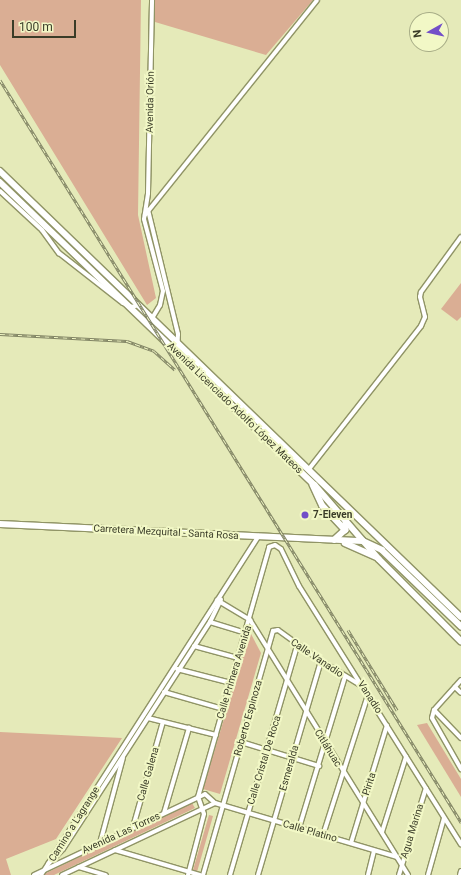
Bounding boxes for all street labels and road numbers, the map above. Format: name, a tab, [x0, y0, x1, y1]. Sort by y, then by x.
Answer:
street label: Avenida Orión	[143, 71, 157, 133]
street label: Avenida Licenciado Adolfo López Mateos	[165, 340, 305, 476]
street label: Carretera Mezquital - Santa Rosa	[93, 522, 239, 542]
street label: Calle Primera Avenida	[214, 624, 254, 720]
street label: Calle Vanadio	[288, 636, 346, 680]
street label: Roberto Espinoza	[231, 679, 265, 757]
street label: Vanadio	[355, 679, 385, 715]
street label: Calle Cristal De Roca	[245, 714, 283, 806]
street label: Citláhuac	[312, 727, 344, 769]
street label: Esmeralda	[277, 744, 301, 792]
street label: Calle Galena	[135, 746, 161, 802]
street label: Pirita	[360, 771, 378, 797]
street label: Camino a Lagrange	[46, 784, 102, 864]
street label: Agua Marina	[398, 802, 426, 860]
street label: Avenida Las Torres	[80, 810, 162, 856]
street label: Calle Platino	[282, 818, 338, 844]

